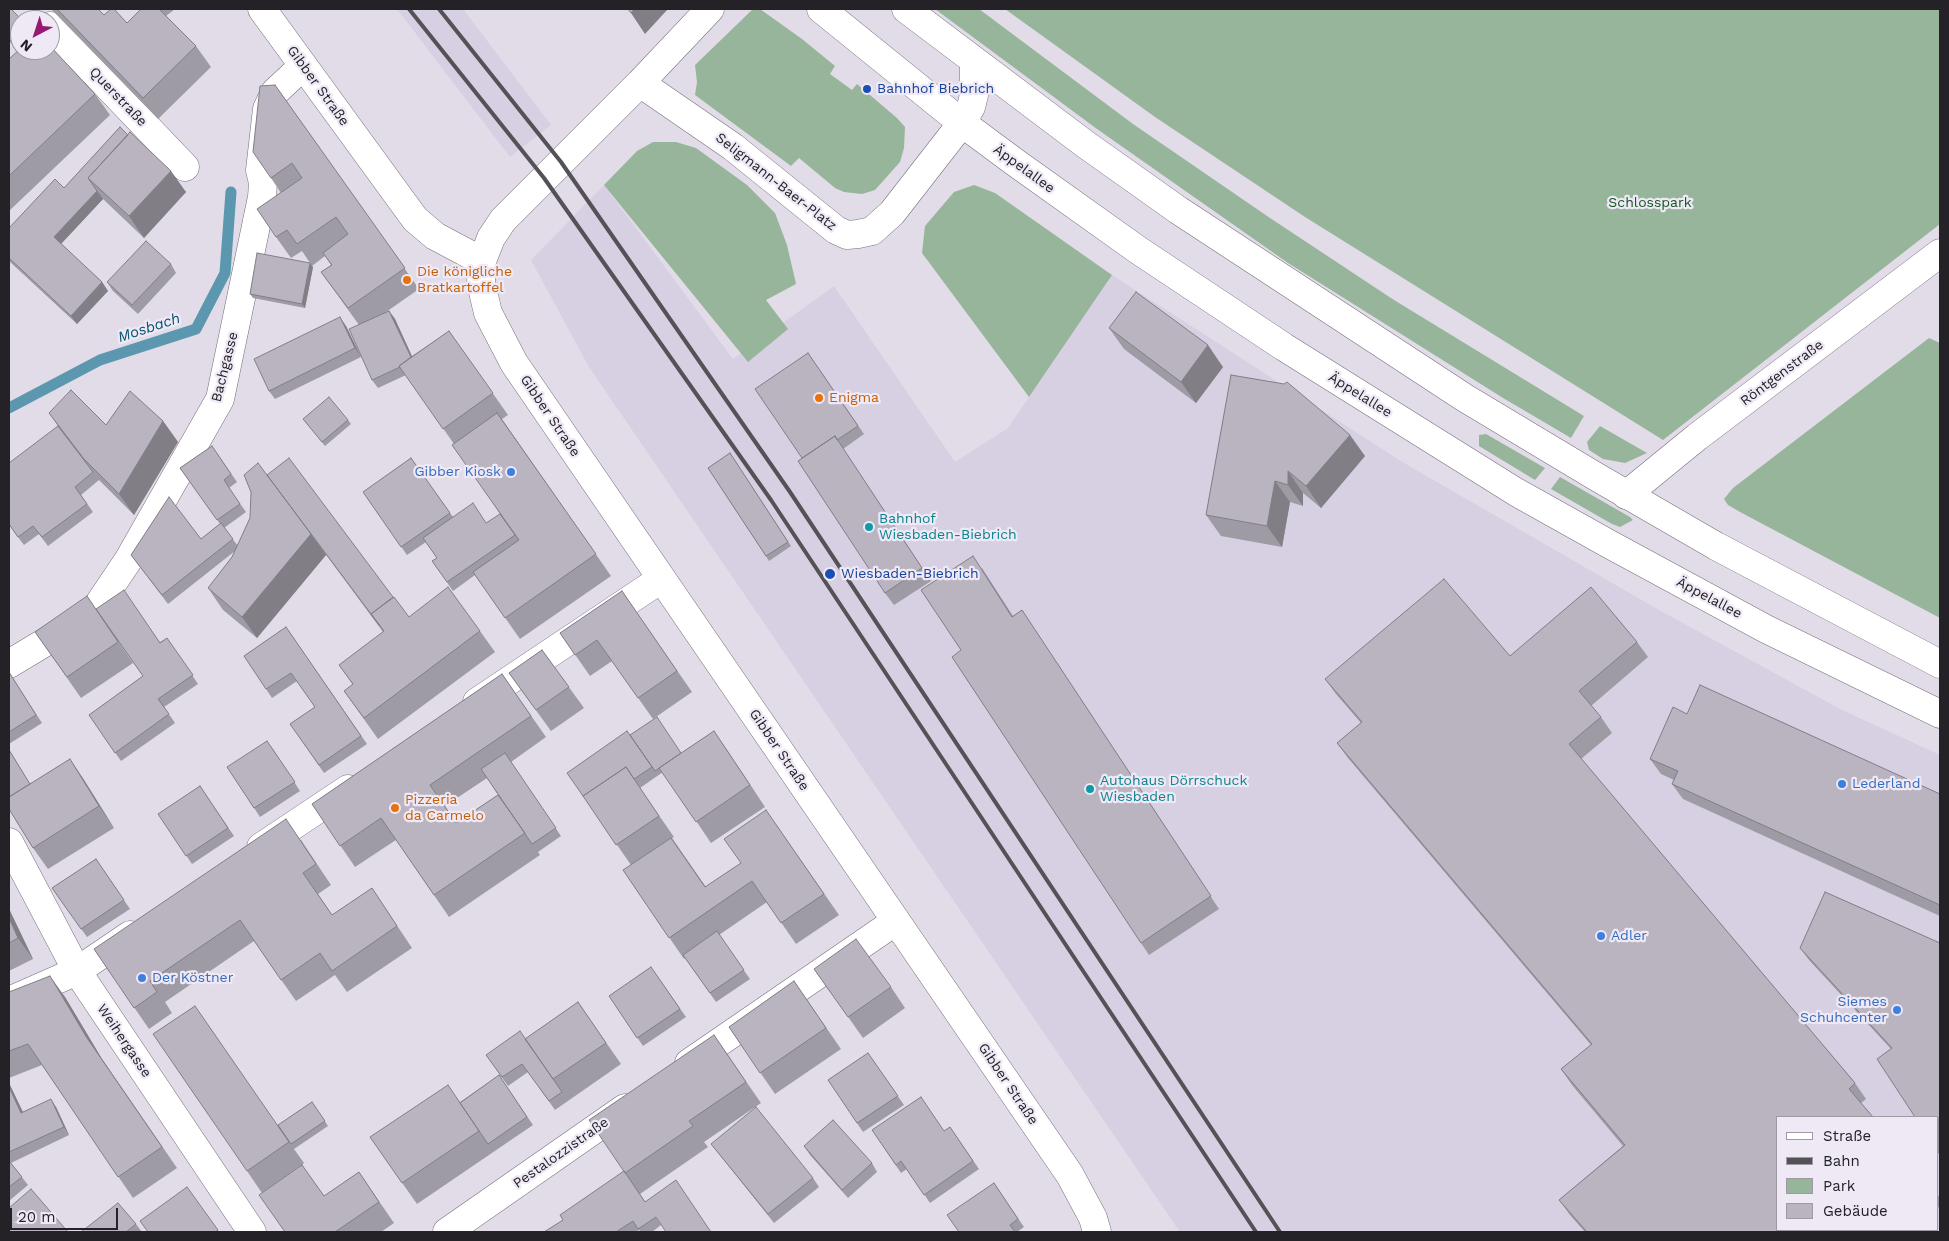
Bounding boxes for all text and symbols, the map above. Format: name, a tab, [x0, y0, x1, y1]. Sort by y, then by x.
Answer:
north arrow	[10, 10, 60, 60]
text: N	[17, 36, 35, 55]
street label: Gibber Straße	[283, 43, 353, 129]
street label: Querstraße	[86, 64, 150, 130]
place label: Bahnhof Biebrich	[877, 81, 994, 97]
marker: Bahnhof Biebrich	[861, 83, 873, 95]
street label: Seligmann-Baer-Platz	[712, 130, 840, 234]
street label: Äppelallee	[990, 141, 1058, 197]
park label: Schlosspark	[1608, 195, 1692, 211]
place label: Die königliche Bratkartoffel	[417, 264, 512, 296]
marker: Die königliche Bratkartoffel	[401, 274, 413, 286]
water label: Mosbach	[116, 309, 182, 347]
street label: Bachgasse	[208, 330, 242, 404]
street label: Röntgenstraße	[1737, 336, 1827, 410]
street label: Äppelallee	[1325, 369, 1395, 421]
street label: Gibber Straße	[516, 372, 584, 460]
place label: Enigma	[829, 390, 879, 406]
marker: Enigma	[813, 392, 825, 404]
place label: Gibber Kiosk	[414, 464, 501, 480]
marker: Gibber Kiosk	[505, 466, 517, 478]
place label: Bahnhof Wiesbaden-Biebrich	[879, 511, 1017, 544]
marker: Bahnhof Wiesbaden-Biebrich	[863, 521, 875, 533]
place label: Wiesbaden-Biebrich	[841, 566, 979, 582]
marker: Wiesbaden-Biebrich	[823, 567, 837, 581]
street label: Äppelallee	[1673, 574, 1745, 622]
street label: Gibber Straße	[745, 706, 813, 794]
place label: Autohaus Dörrschuck Wiesbaden	[1100, 773, 1247, 806]
place label: Lederland	[1852, 776, 1920, 792]
marker: Lederland	[1836, 778, 1848, 790]
marker: Autohaus Dörrschuck Wiesbaden	[1084, 783, 1096, 795]
place label: Pizzeria da Carmelo	[405, 792, 484, 824]
marker: Pizzeria da Carmelo	[389, 802, 401, 814]
place label: Adler	[1611, 928, 1647, 944]
marker: Adler	[1595, 930, 1607, 942]
place label: Der Köstner	[152, 970, 233, 986]
marker: Der Köstner	[136, 972, 148, 984]
place label: Siemes Schuhcenter	[1800, 994, 1887, 1026]
street label: Weihergasse	[93, 1001, 155, 1081]
marker: Siemes Schuhcenter	[1891, 1004, 1903, 1016]
street label: Gibber Straße	[974, 1040, 1042, 1128]
street label: Pestalozzistraße	[510, 1114, 612, 1192]
legend	[1776, 1116, 1939, 1231]
text: Straße	[1823, 1127, 1871, 1145]
text: Bahn	[1823, 1152, 1860, 1170]
text: Park	[1823, 1177, 1855, 1195]
scale bar	[12, 1198, 120, 1230]
text: Gebäude	[1823, 1202, 1888, 1220]
text: 20 m	[18, 1208, 56, 1226]

